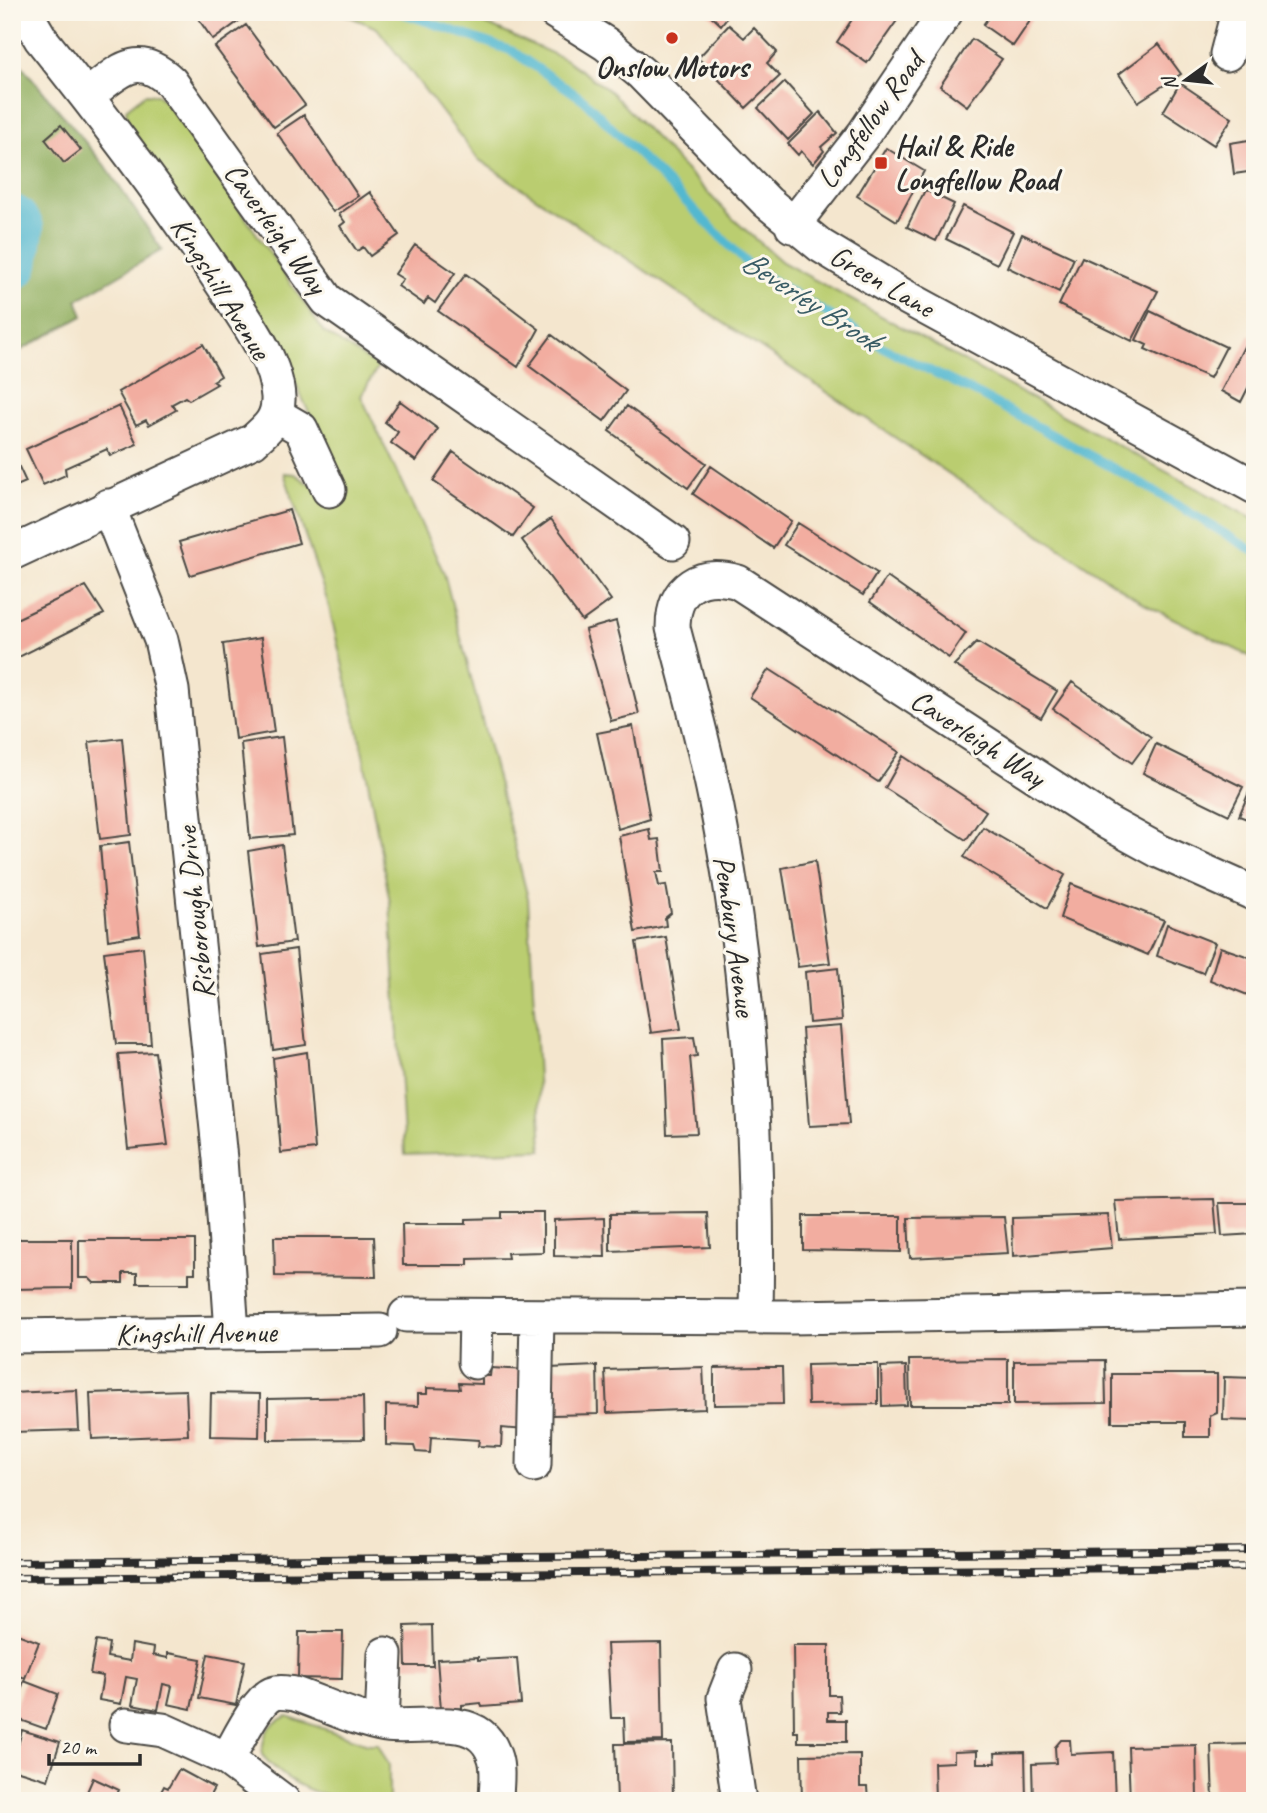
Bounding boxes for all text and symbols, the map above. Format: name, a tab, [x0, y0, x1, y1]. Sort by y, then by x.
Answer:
marker: Onslow Motors	[664, 30, 680, 46]
street label: Longfellow Road	[808, 41, 935, 196]
north arrow	[1152, 46, 1222, 116]
place label: Onslow Motors	[596, 48, 752, 86]
text: N	[1157, 72, 1184, 93]
place label: Hail & Ride Longfellow Road	[895, 127, 1063, 199]
street label: Caverleigh Way	[216, 155, 338, 303]
marker: Hail & Ride Longfellow Road	[873, 155, 889, 171]
street label: Kingshill Avenue	[162, 210, 281, 368]
street label: Green Lane	[823, 236, 943, 327]
water label: Beverley Brook	[734, 241, 893, 364]
street label: Caverleigh Way	[904, 680, 1055, 797]
street label: Risborough Drive	[167, 823, 223, 1001]
street label: Pembury Avenue	[705, 853, 765, 1021]
street label: Kingshill Avenue	[115, 1313, 279, 1353]
scale bar	[49, 1722, 140, 1766]
text: 20 m	[60, 1734, 98, 1760]

